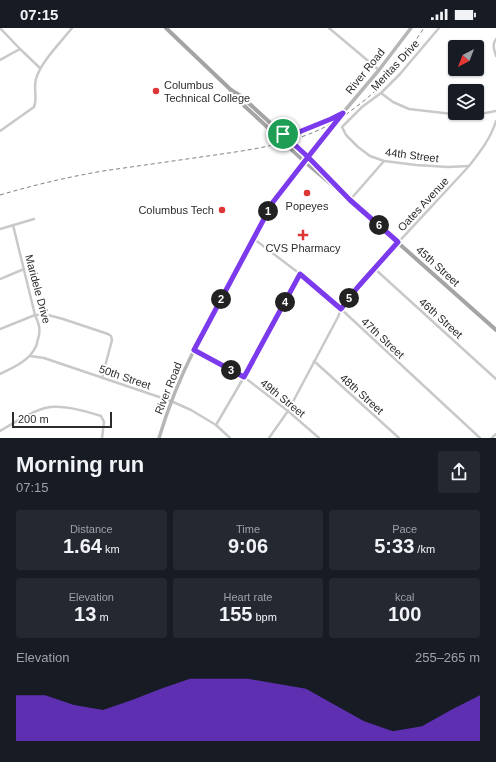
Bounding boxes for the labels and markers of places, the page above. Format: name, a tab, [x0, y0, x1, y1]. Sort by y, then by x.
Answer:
place label: Columbus Technical College	[164, 79, 250, 104]
marker: Columbus Technical College	[151, 86, 161, 96]
pin	[266, 117, 300, 151]
marker: Popeyes	[302, 188, 312, 198]
place label: Popeyes	[286, 200, 329, 212]
pin: 1	[258, 201, 278, 221]
place label: Columbus Tech	[138, 204, 214, 216]
marker: Columbus Tech	[217, 205, 227, 215]
pin: 6	[369, 215, 389, 235]
marker: CVS Pharmacy	[298, 230, 308, 240]
place label: CVS Pharmacy	[265, 242, 341, 254]
pin: 5	[339, 288, 359, 308]
pin: 2	[211, 289, 231, 309]
pin: 4	[275, 292, 295, 312]
pin: 3	[221, 360, 241, 380]

